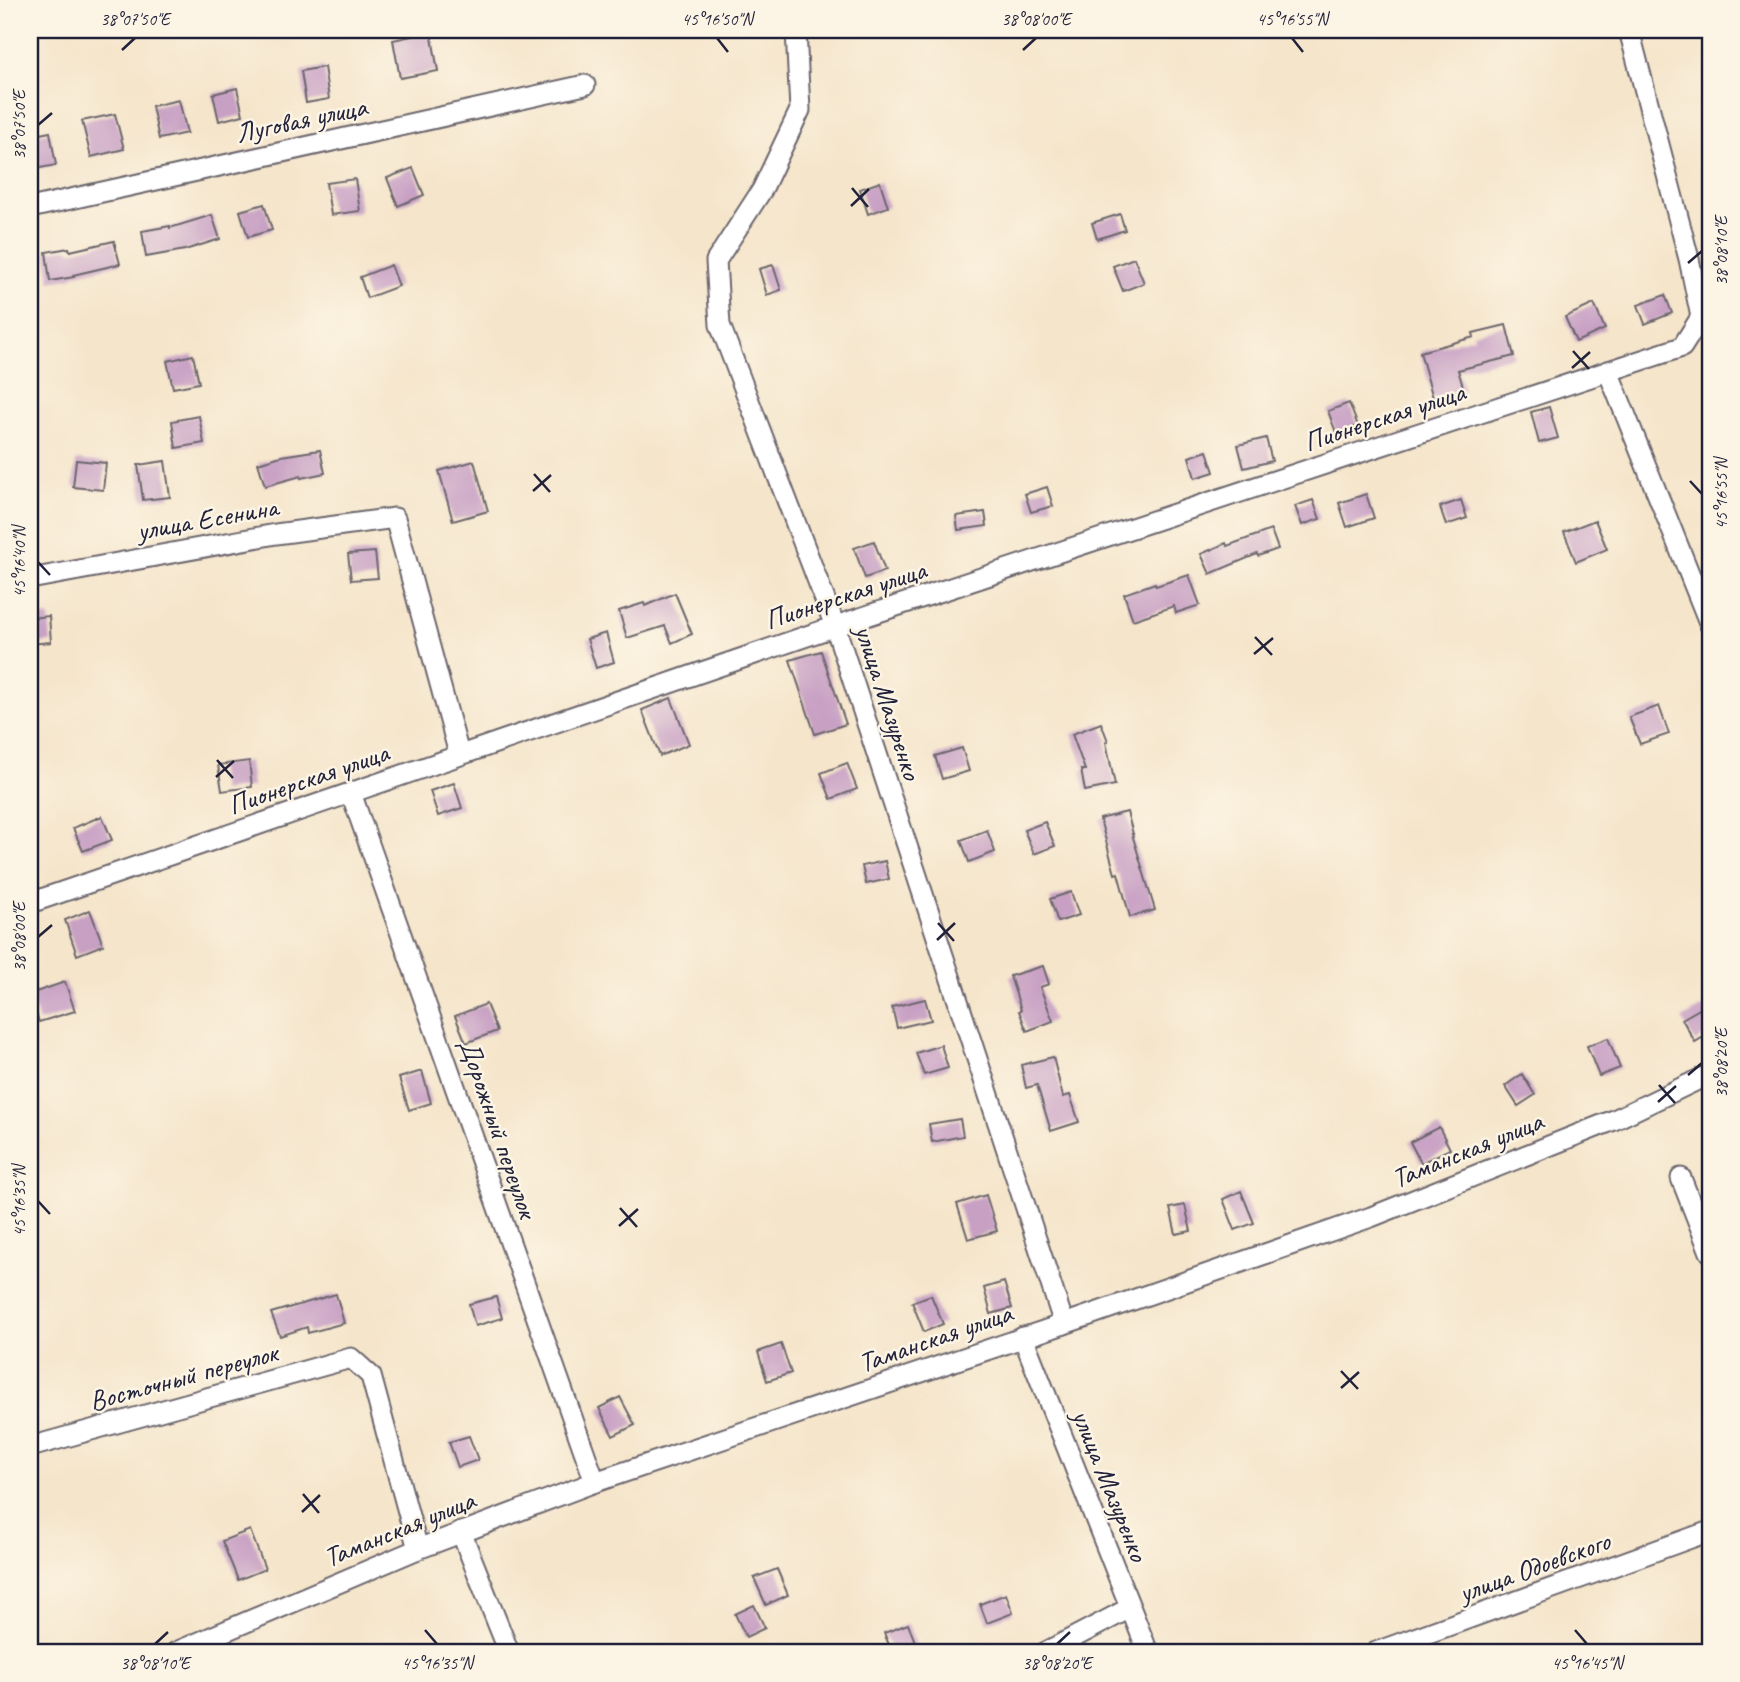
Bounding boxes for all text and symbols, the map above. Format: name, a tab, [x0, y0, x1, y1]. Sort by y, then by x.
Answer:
text: 38°07'50"E	[100, 8, 172, 30]
text: 45°16'50"N	[682, 8, 756, 30]
text: 38°08'00"E	[1001, 8, 1073, 30]
text: 45°16'55"N	[1257, 8, 1331, 30]
text: 38°07'50"E	[8, 88, 30, 160]
street label: Луговая улица	[232, 88, 372, 150]
text: 38°08'10"E	[1710, 214, 1732, 286]
street label: Пионерская улица	[1299, 373, 1471, 459]
text: 45°16'55"N	[1710, 455, 1732, 529]
street label: улица Есенина	[132, 488, 283, 548]
text: 45°16'40"N	[8, 523, 30, 597]
street label: Пионерская улица	[760, 551, 932, 637]
street label: улица Мазуренко	[846, 618, 931, 786]
street label: Пионерская улица	[223, 734, 395, 822]
text: 38°08'00"E	[8, 900, 30, 972]
text: 38°08'20"E	[1710, 1026, 1732, 1098]
street label: Дорожный переулок	[451, 1034, 546, 1225]
street label: Таманская улица	[1386, 1103, 1550, 1196]
text: 45°16'35"N	[8, 1162, 30, 1236]
street label: Таманская улица	[854, 1294, 1018, 1380]
street label: Восточный переулок	[85, 1334, 284, 1418]
street label: улица Мазуренко	[1063, 1402, 1158, 1568]
street label: Таманская улица	[318, 1482, 482, 1575]
street label: улица Одоевского	[1452, 1522, 1616, 1611]
text: 38°08'10"E	[120, 1652, 192, 1674]
text: 45°16'35"N	[402, 1652, 476, 1674]
text: 38°08'20"E	[1022, 1652, 1094, 1674]
text: 45°16'45"N	[1552, 1652, 1626, 1674]

